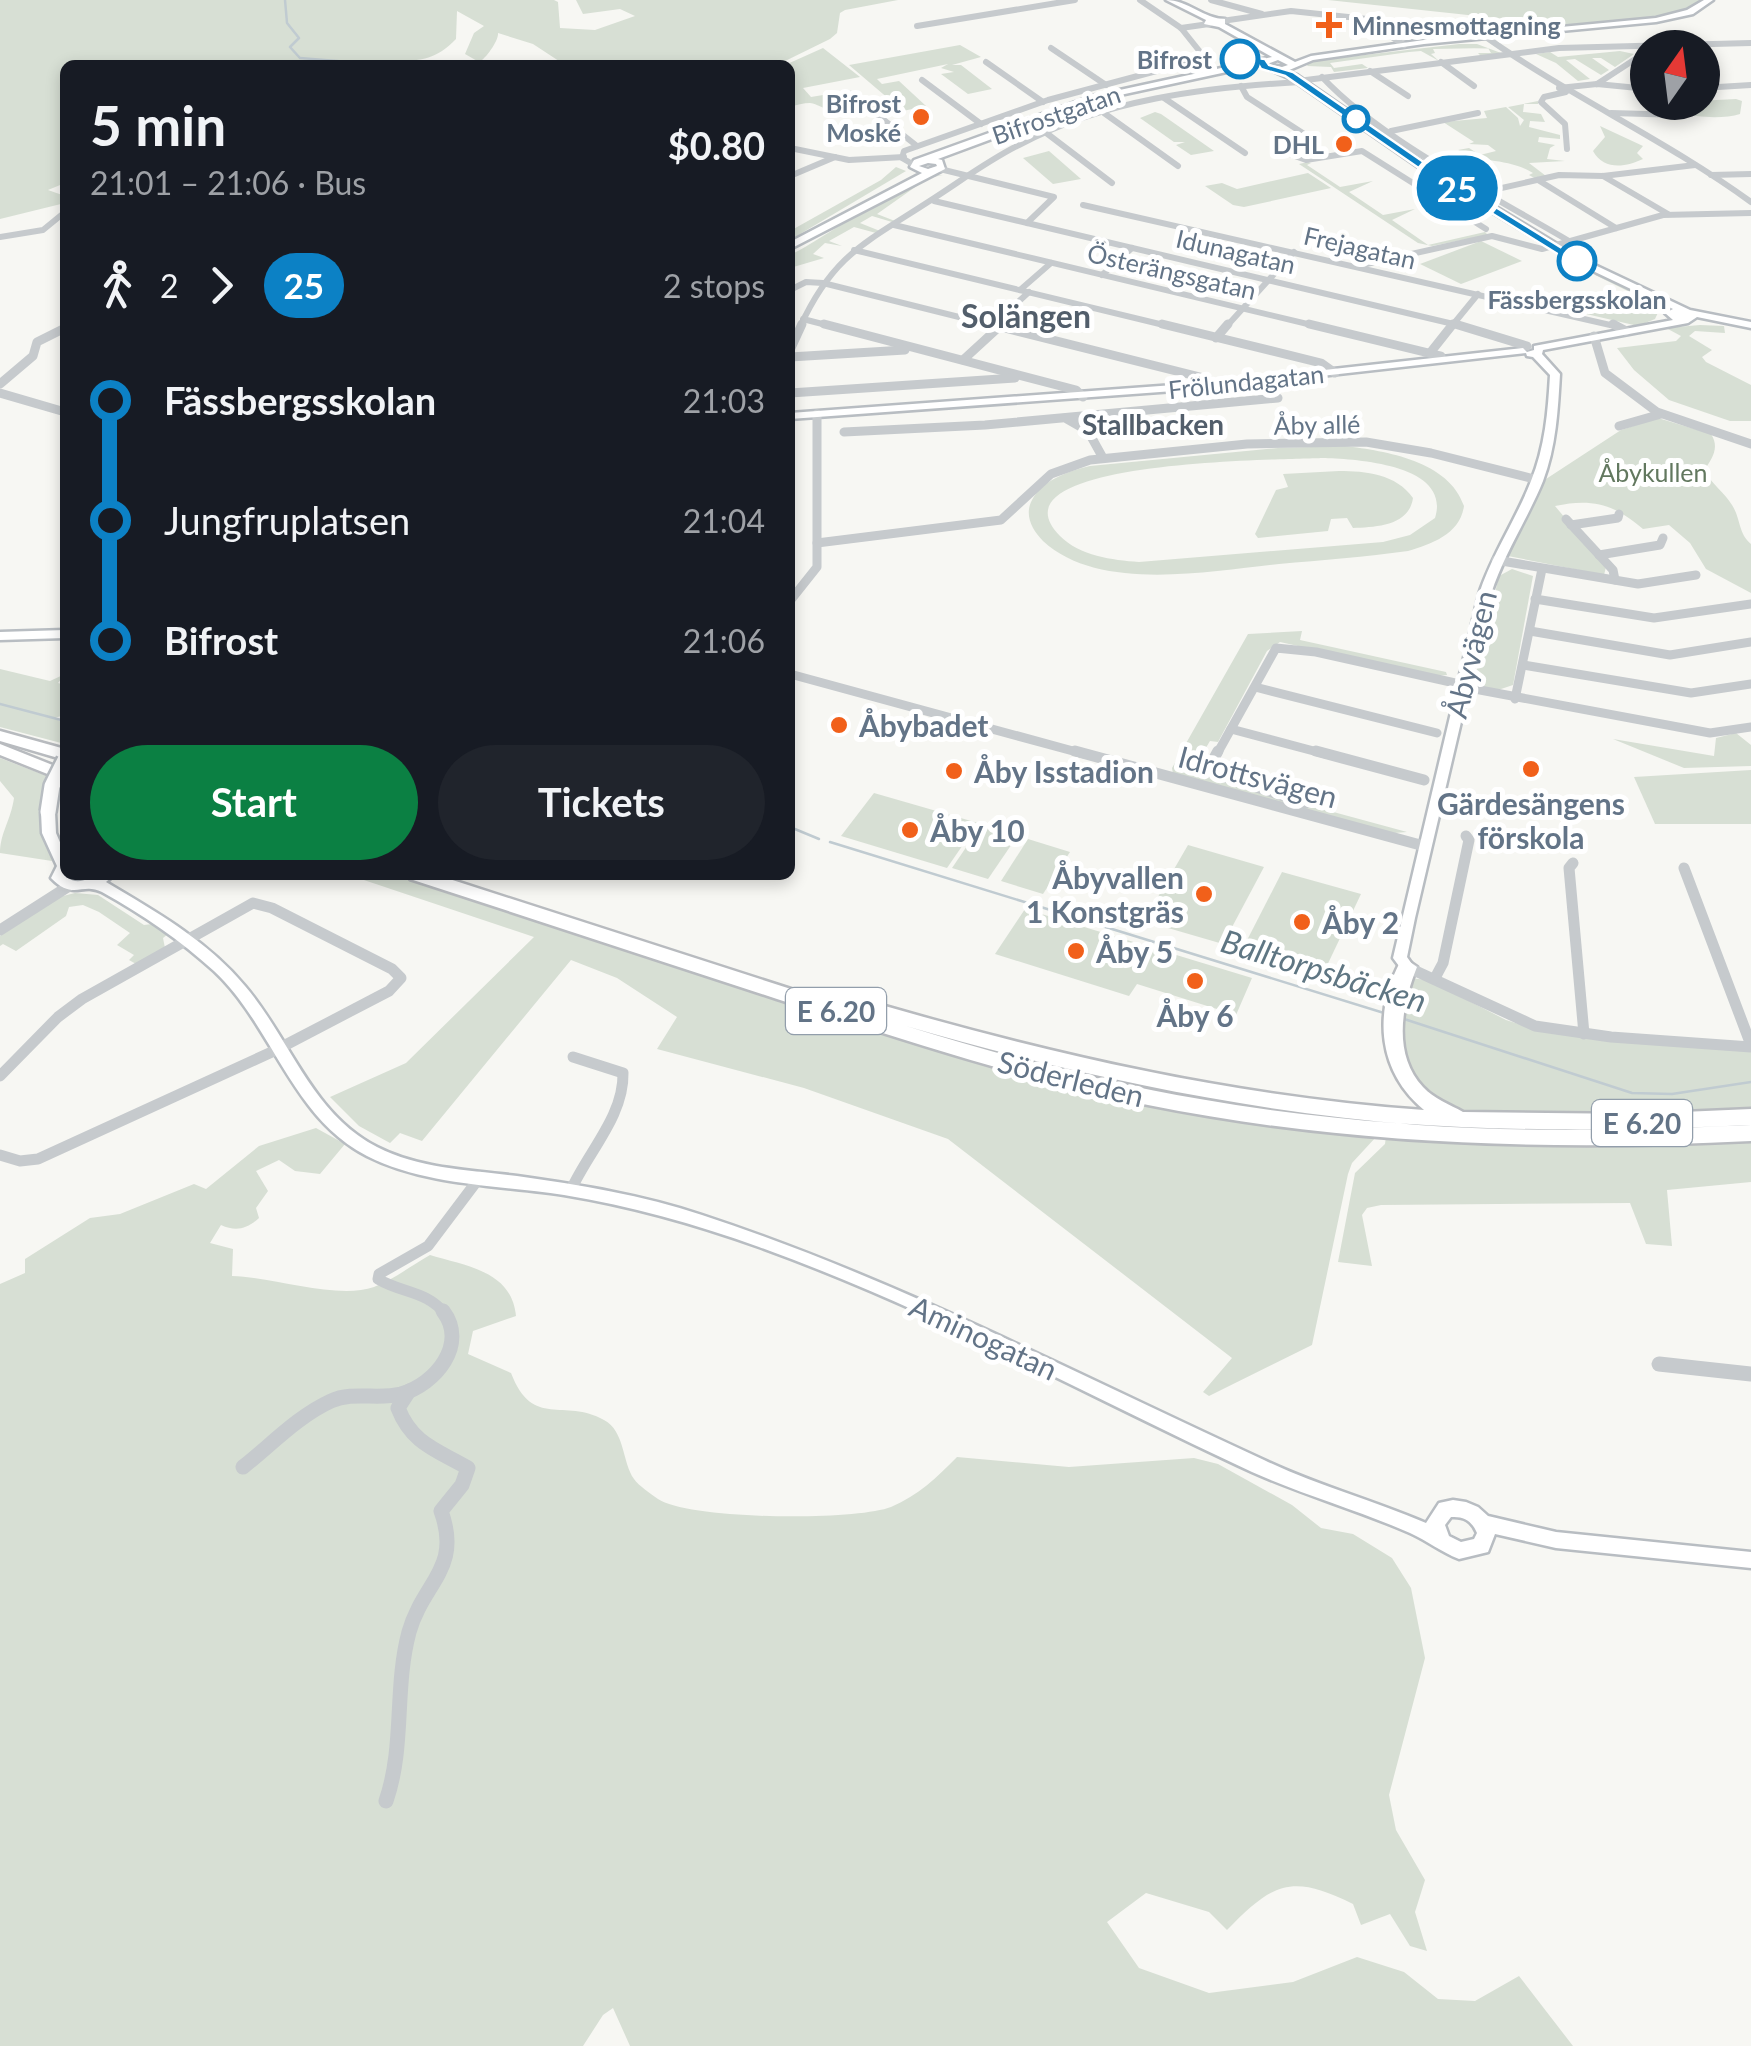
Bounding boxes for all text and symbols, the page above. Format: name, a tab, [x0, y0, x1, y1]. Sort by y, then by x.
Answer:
place label: Minnesmottagning	[1352, 10, 1561, 40]
marker: Minnesmottagning	[1316, 12, 1342, 38]
north arrow	[1630, 30, 1720, 120]
map controls	[1630, 30, 1720, 120]
marker: Bifrost	[1221, 40, 1259, 78]
place label: Bifrost	[1137, 44, 1213, 74]
street label: Bifrostgatan	[988, 78, 1124, 150]
place label: Bifrost Moské	[826, 88, 902, 147]
text: 5 min	[90, 92, 226, 158]
marker: Bifrost Moské	[910, 106, 932, 128]
unlabelled marker	[1343, 106, 1369, 132]
text: $0.80	[668, 122, 765, 168]
place label: DHL	[1273, 129, 1324, 159]
marker: DHL	[1333, 133, 1355, 155]
line badge: 25	[1412, 156, 1502, 220]
text: 21:01 – 21:06 · Bus	[90, 163, 366, 202]
text: 25	[1437, 167, 1477, 209]
street label: Frejagatan	[1301, 220, 1419, 274]
street label: Idunagatan	[1173, 223, 1299, 279]
street label: Österängsgatan	[1085, 237, 1259, 305]
marker: Fässbergsskolan	[1558, 242, 1596, 280]
icon: walk	[90, 258, 145, 313]
icon: forward	[194, 258, 249, 313]
text: 25	[284, 264, 324, 306]
text: 2	[160, 266, 179, 305]
text: 2 stops	[663, 266, 765, 305]
place label: Fässbergsskolan	[1487, 284, 1667, 314]
district label: Solängen	[961, 296, 1091, 335]
street label: Frölundagatan	[1167, 358, 1325, 404]
text: Fässbergsskolan	[164, 377, 436, 423]
text: 21:03	[683, 381, 765, 420]
district label: Stallbacken	[1082, 407, 1224, 441]
street label: Åby allé	[1273, 408, 1361, 440]
park label: Åbykullen	[1598, 457, 1708, 487]
text: Jungfruplatsen	[164, 497, 410, 543]
text: 21:04	[683, 501, 765, 540]
street label: Åbyvägen	[1437, 587, 1503, 721]
text: Bifrost	[164, 617, 278, 663]
text: 21:06	[683, 621, 765, 660]
place label: Åbybadet	[858, 707, 989, 743]
marker: Åbybadet	[828, 714, 850, 736]
street label: Idrottsvägen	[1175, 738, 1341, 814]
button: Start	[90, 745, 418, 860]
button: Tickets	[438, 745, 765, 860]
place label: Åby Isstadion	[973, 753, 1154, 789]
marker: Gärdesängens förskola	[1520, 758, 1542, 780]
marker: Åby Isstadion	[943, 760, 965, 782]
place label: Gärdesängens förskola	[1437, 785, 1625, 855]
place label: Åby 10	[929, 812, 1025, 848]
marker: Åby 10	[899, 819, 921, 841]
place label: Åbyvallen 1 Konstgräs	[1026, 859, 1184, 929]
marker: Åbyvallen 1 Konstgräs	[1193, 883, 1215, 905]
place label: Åby 2	[1321, 904, 1399, 940]
marker: Åby 2	[1291, 911, 1313, 933]
water label: Balltorpsbäcken	[1217, 920, 1431, 1020]
place label: Åby 5	[1095, 933, 1173, 969]
marker: Åby 5	[1065, 940, 1087, 962]
marker: Åby 6	[1184, 970, 1206, 992]
road number: E 6.20	[786, 988, 886, 1034]
place label: Åby 6	[1155, 997, 1234, 1033]
street label: Söderleden	[994, 1043, 1148, 1113]
road number: E 6.20	[1592, 1100, 1692, 1146]
street label: Aminogatan	[905, 1287, 1063, 1387]

